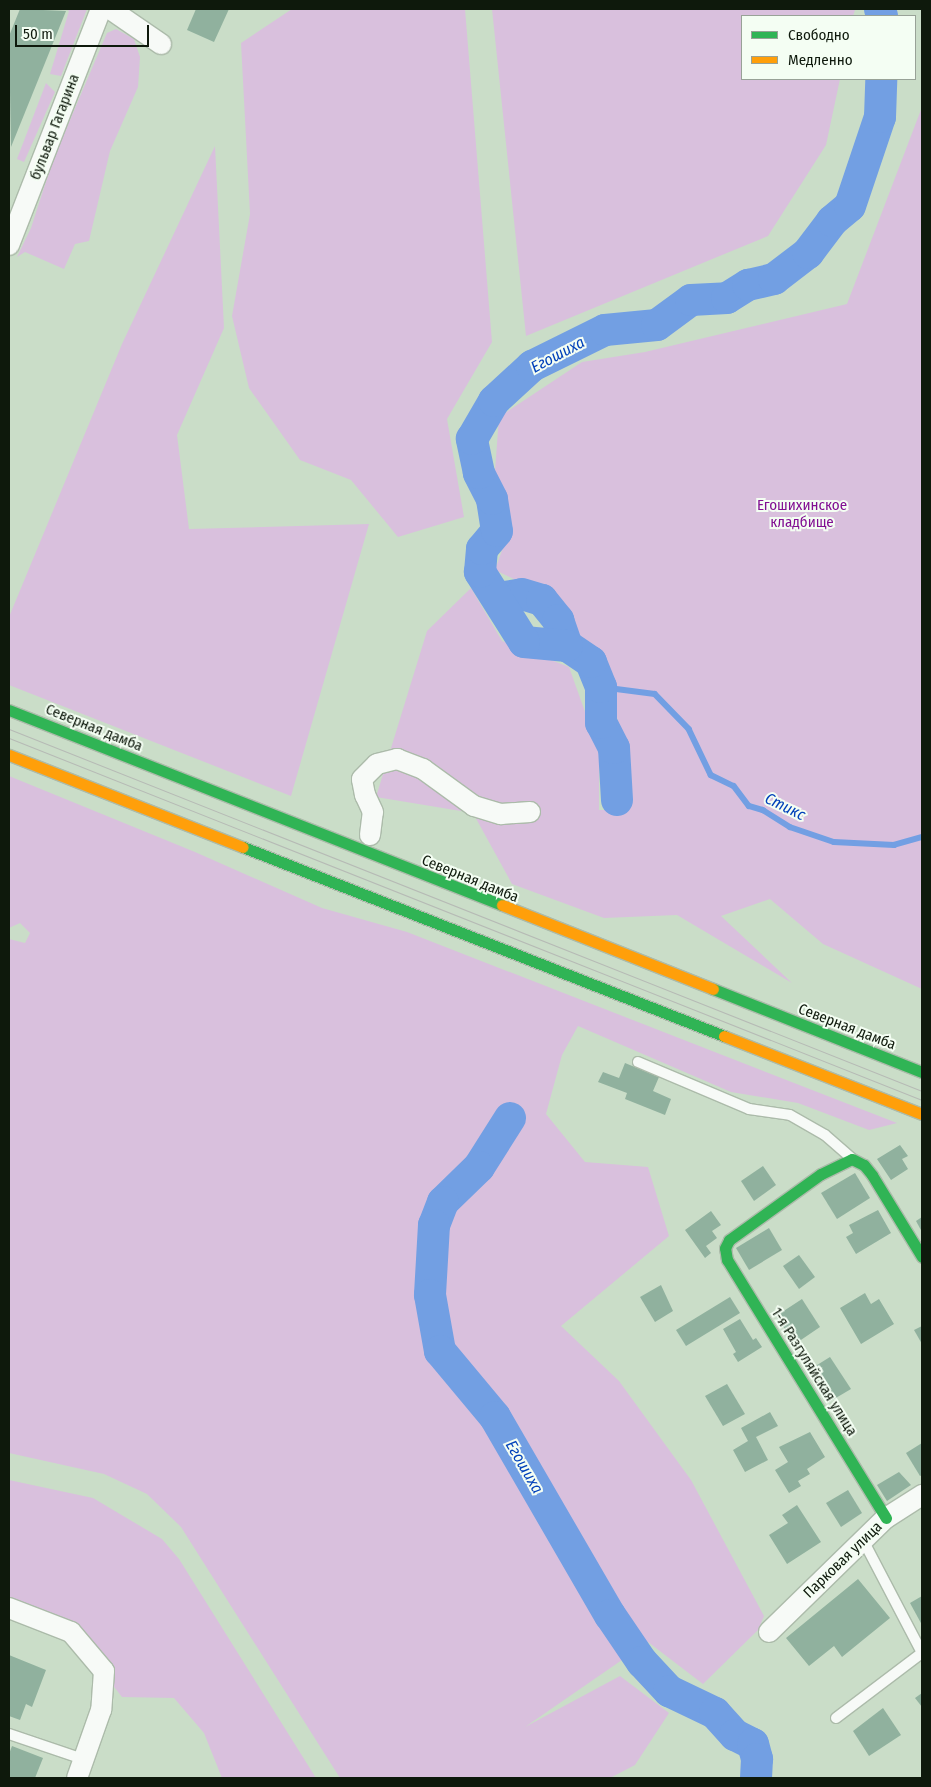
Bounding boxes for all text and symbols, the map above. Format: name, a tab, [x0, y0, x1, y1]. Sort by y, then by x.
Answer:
scale bar	[18, 15, 151, 47]
legend	[741, 15, 916, 80]
text: 50 m	[23, 25, 53, 43]
text: Свободно	[788, 26, 850, 44]
text: Медленно	[788, 51, 853, 69]
street label: бульвар Гагарина	[27, 72, 83, 182]
water label: Егошиха	[528, 333, 588, 377]
park label: Егошихинское кладбище	[757, 496, 847, 531]
street label: Северная дамба	[43, 700, 145, 756]
water label: Стикс	[762, 789, 808, 825]
street label: Северная дамба	[419, 851, 521, 907]
street label: Северная дамба	[796, 1000, 898, 1054]
street label: 1-я Разгуляйская улица	[767, 1305, 861, 1439]
water label: Егошиха	[501, 1437, 547, 1497]
street label: Парковая улица	[800, 1518, 886, 1602]

